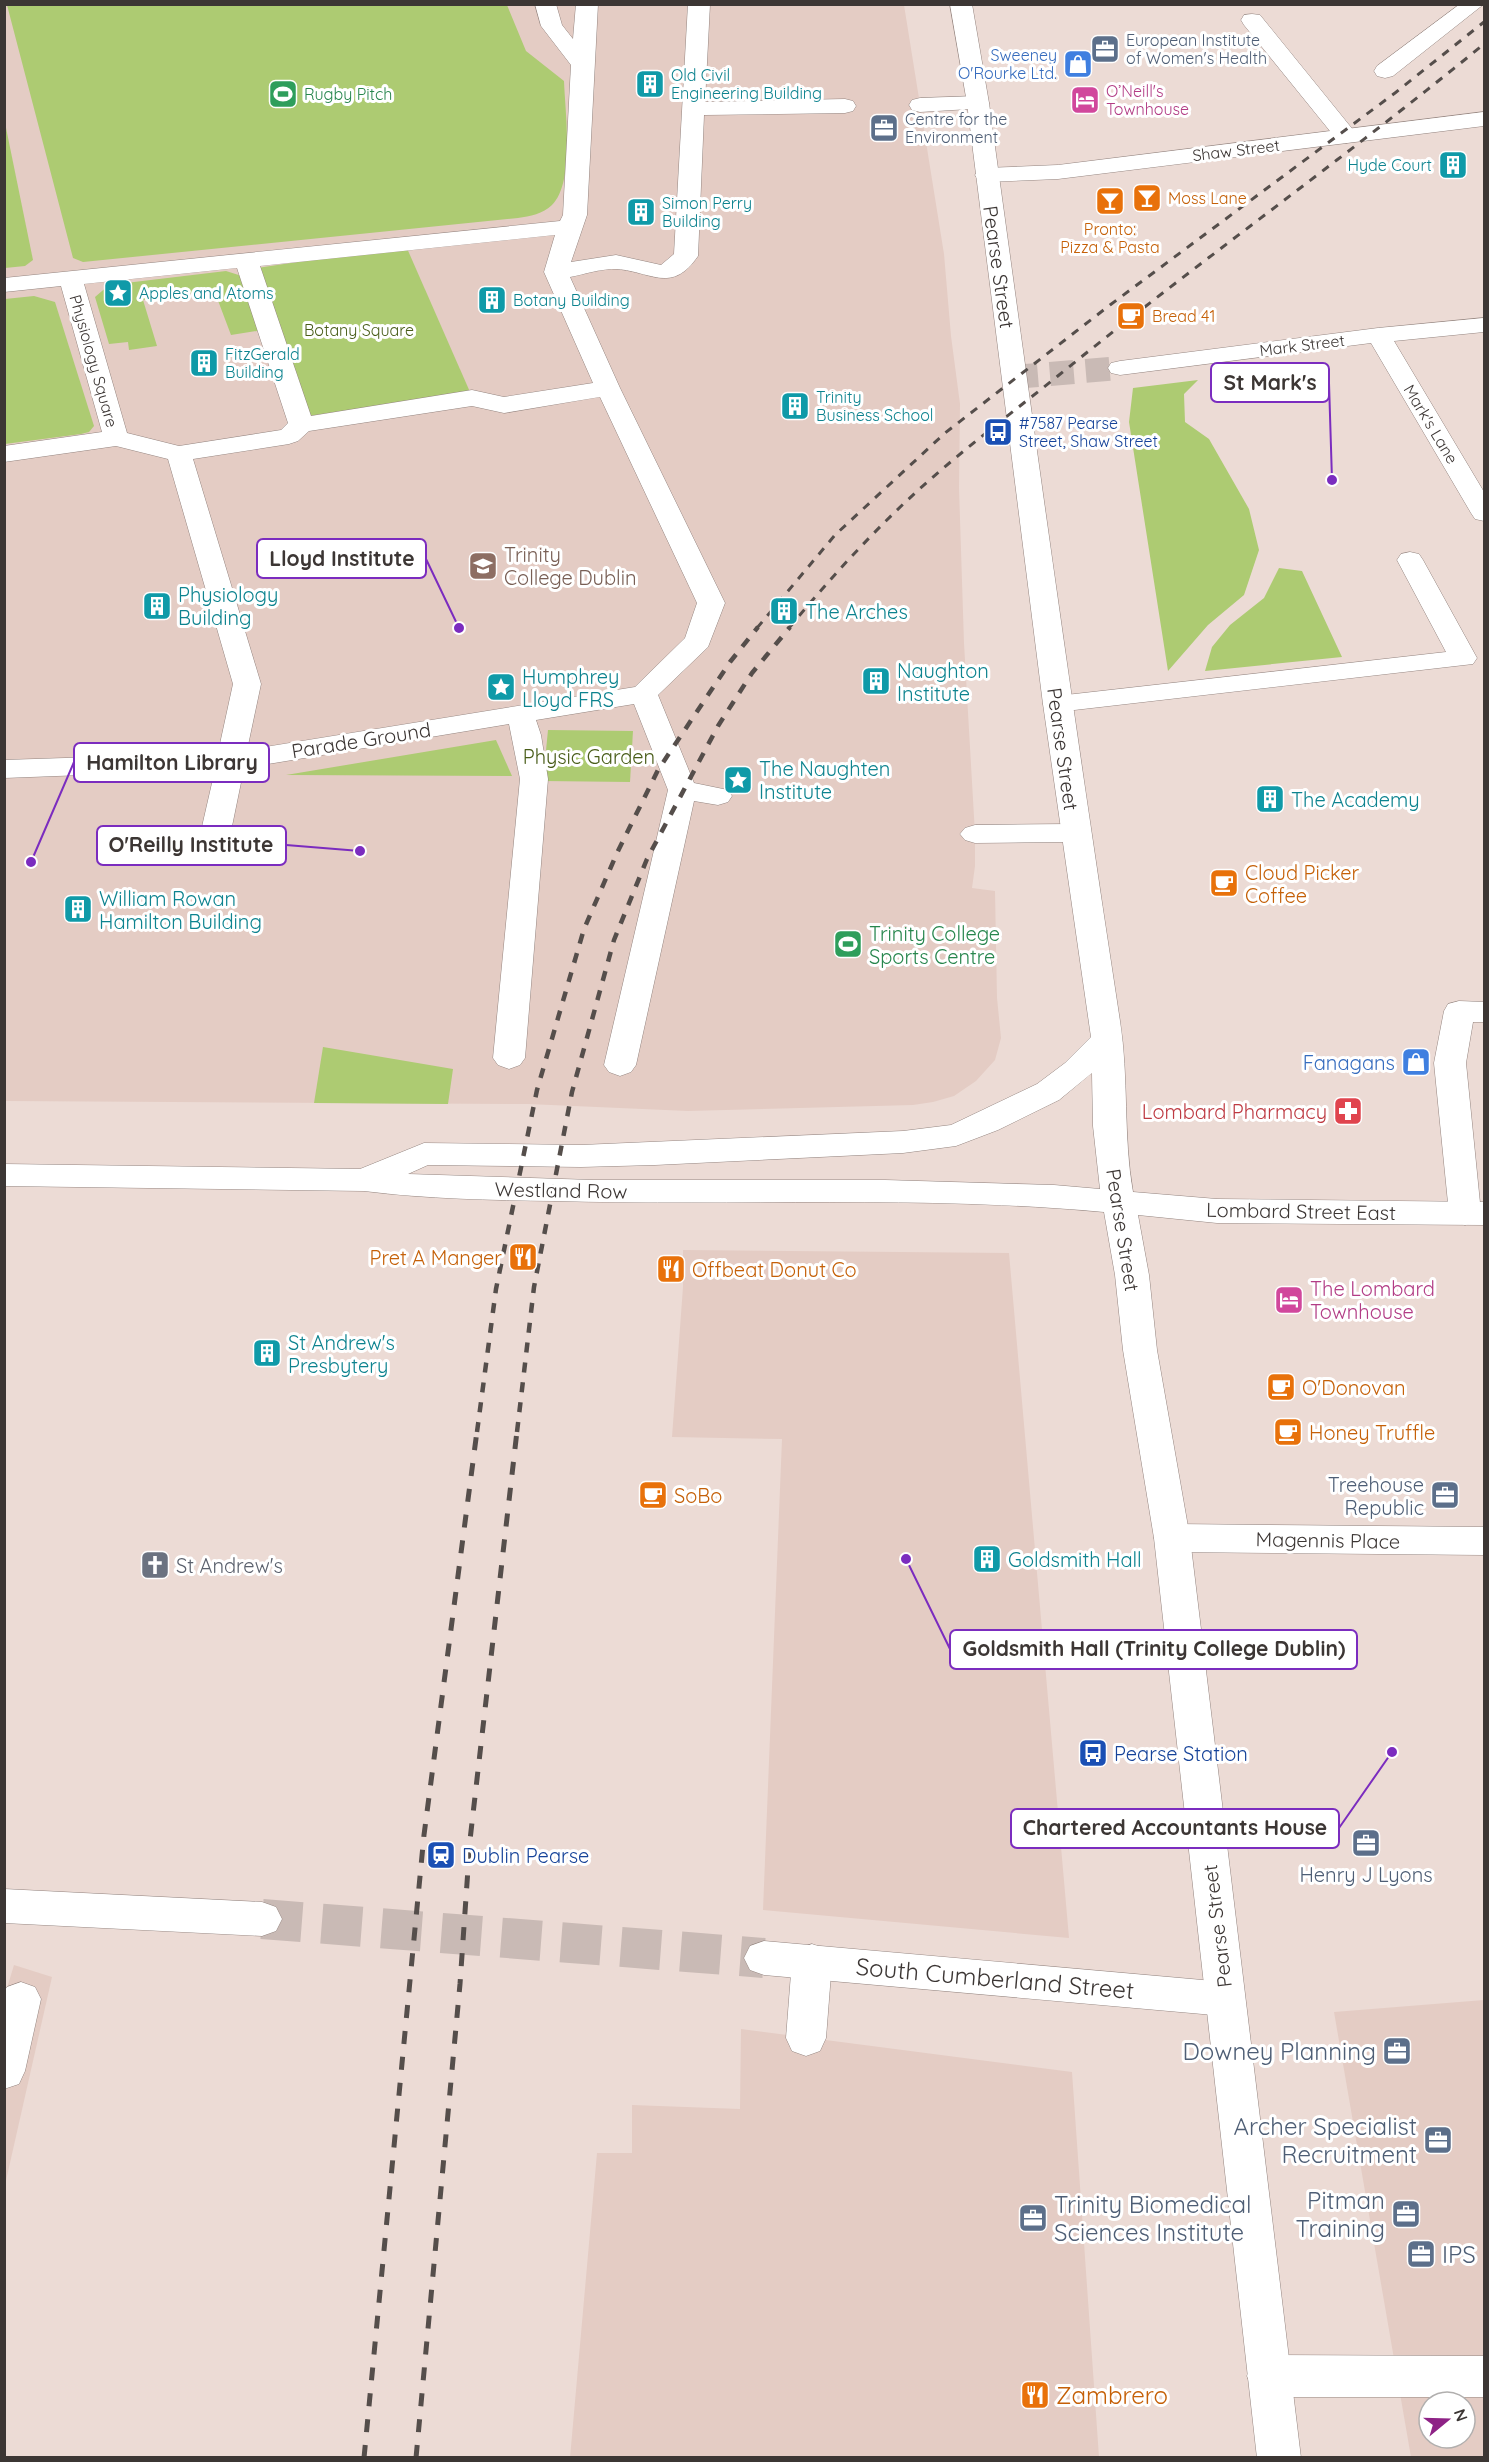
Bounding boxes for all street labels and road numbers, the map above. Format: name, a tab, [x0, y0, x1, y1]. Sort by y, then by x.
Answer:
street label: Shaw Street	[1191, 135, 1281, 165]
street label: Pearse Street	[978, 204, 1020, 330]
street label: Physiology Square	[66, 292, 122, 430]
street label: Mark Street	[1258, 330, 1346, 360]
street label: Mark's Lane	[1399, 381, 1463, 467]
street label: Pearse Street	[1042, 686, 1084, 812]
street label: Parade Ground	[290, 717, 432, 763]
street label: Pearse Street	[1101, 1167, 1145, 1293]
street label: Westland Row	[494, 1176, 628, 1204]
street label: Lombard Street East	[1206, 1197, 1396, 1225]
street label: Magennis Place	[1255, 1526, 1401, 1554]
street label: Pearse Street	[1197, 1863, 1237, 1989]
street label: South Cumberland Street	[855, 1951, 1135, 2005]

